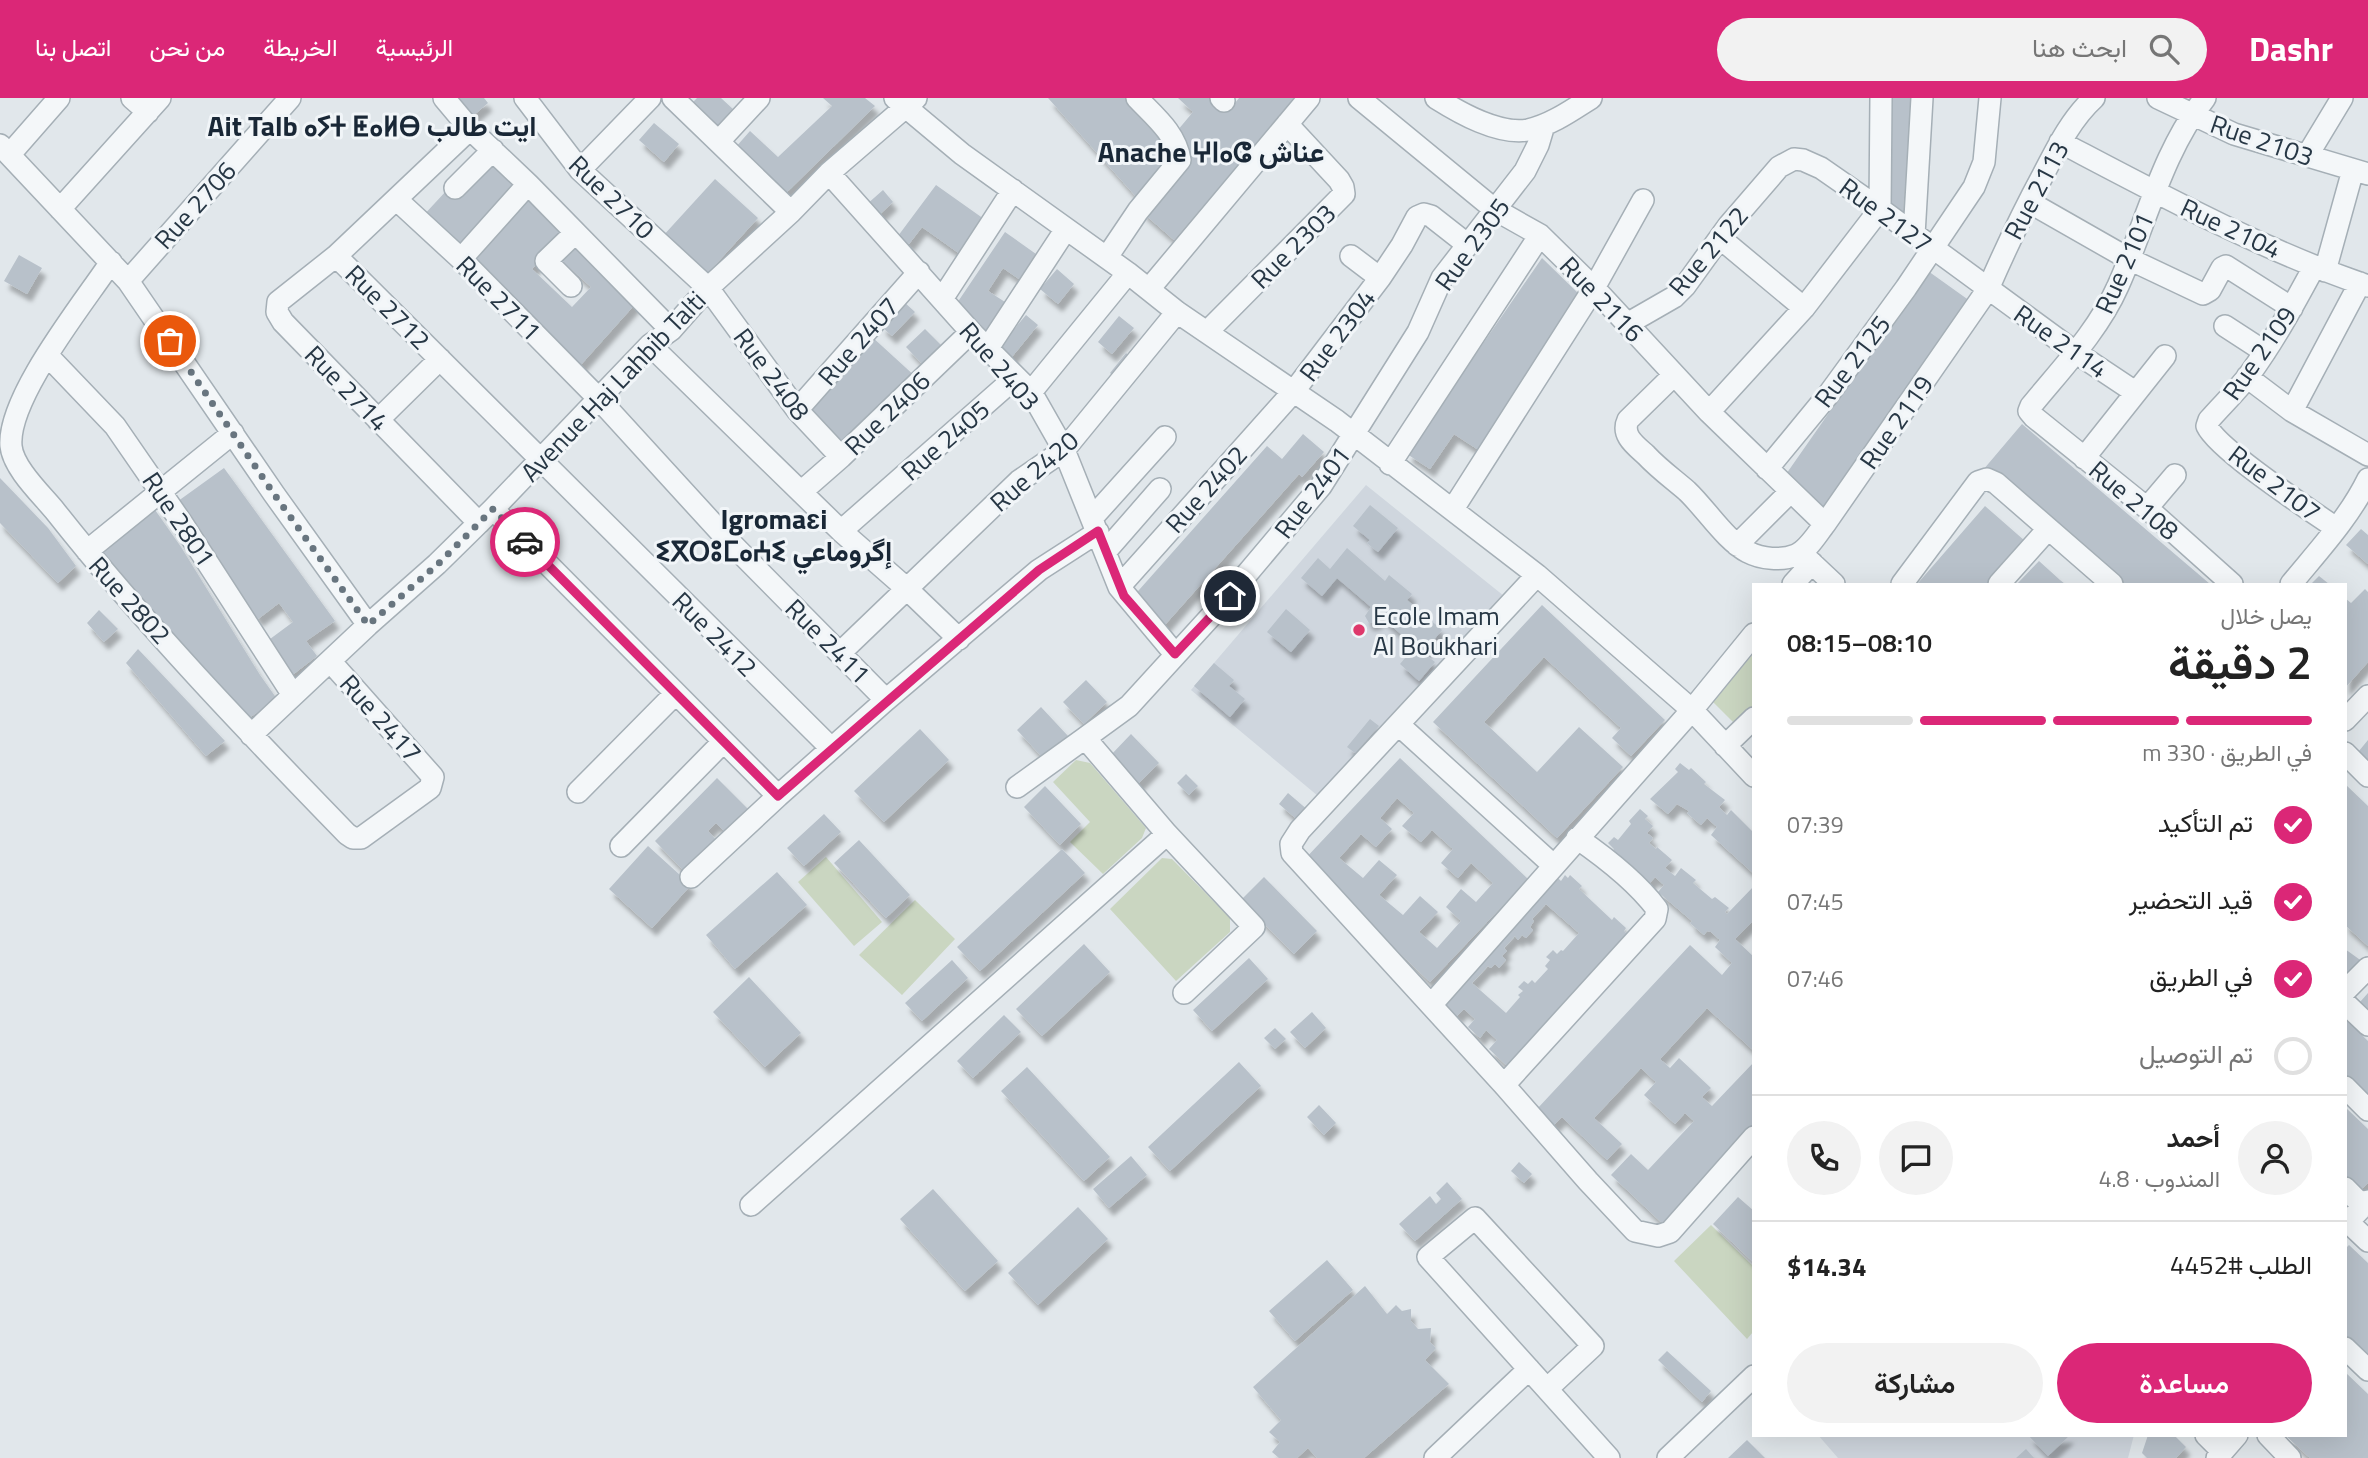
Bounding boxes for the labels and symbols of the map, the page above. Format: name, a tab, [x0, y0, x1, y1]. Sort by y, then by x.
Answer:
district label: Ait Talb ⴰⵢⵜ ⵟⴰⵍⴱ ايت طالب	[208, 104, 536, 147]
street label: Rue 2103	[2205, 104, 2319, 176]
district label: Anache ⵖⵏⴰⵛ عناش	[1098, 130, 1324, 173]
street label: Rue 2113	[1994, 134, 2078, 246]
street label: Rue 2710	[560, 146, 664, 248]
street label: Rue 2706	[145, 152, 245, 258]
street label: Rue 2127	[1831, 168, 1941, 262]
street label: Rue 2104	[2174, 188, 2288, 268]
street label: Rue 2305	[1425, 189, 1519, 299]
street label: Rue 2303	[1241, 194, 1345, 298]
street label: Rue 2122	[1659, 198, 1757, 304]
street label: Rue 2101	[2084, 206, 2164, 320]
street label: Rue 2711	[447, 246, 551, 350]
street label: Rue 2116	[1551, 247, 1653, 351]
street label: Rue 2712	[336, 255, 440, 359]
street label: Rue 2304	[1289, 281, 1385, 389]
street label: Avenue Haj Lahbib Talti	[511, 282, 715, 490]
street label: Rue 2407	[808, 288, 908, 394]
street label: Rue 2114	[2006, 294, 2116, 388]
street label: Rue 2109	[2212, 298, 2306, 408]
street label: Rue 2125	[1804, 307, 1900, 415]
pin	[140, 311, 200, 371]
street label: Rue 2403	[950, 313, 1050, 419]
street label: Rue 2408	[724, 320, 820, 428]
street label: Rue 2714	[296, 336, 398, 440]
street label: Rue 2406	[835, 362, 939, 464]
street label: Rue 2119	[1849, 367, 1943, 477]
street label: Rue 2405	[892, 390, 998, 490]
street label: Rue 2420	[981, 421, 1087, 521]
street label: Rue 2107	[2221, 435, 2329, 531]
street label: Rue 2402	[1156, 436, 1256, 542]
street label: Rue 2401	[1264, 438, 1360, 546]
street label: Rue 2108	[2081, 451, 2187, 549]
street label: Rue 2801	[133, 464, 225, 574]
district label: Igromaɛi ⵉⴳⵔⵓⵎⴰⵄⵉ إگروماعي	[656, 497, 892, 575]
courier	[490, 507, 560, 577]
street label: Rue 2802	[80, 547, 180, 653]
pin	[1200, 566, 1260, 626]
street label: Rue 2412	[663, 582, 767, 686]
street label: Rue 2411	[776, 589, 880, 693]
place label: Ecole Imam Al Boukhari	[1373, 596, 1500, 665]
marker: Ecole Imam Al Boukhari	[1351, 622, 1367, 638]
street label: Rue 2417	[331, 665, 431, 771]

